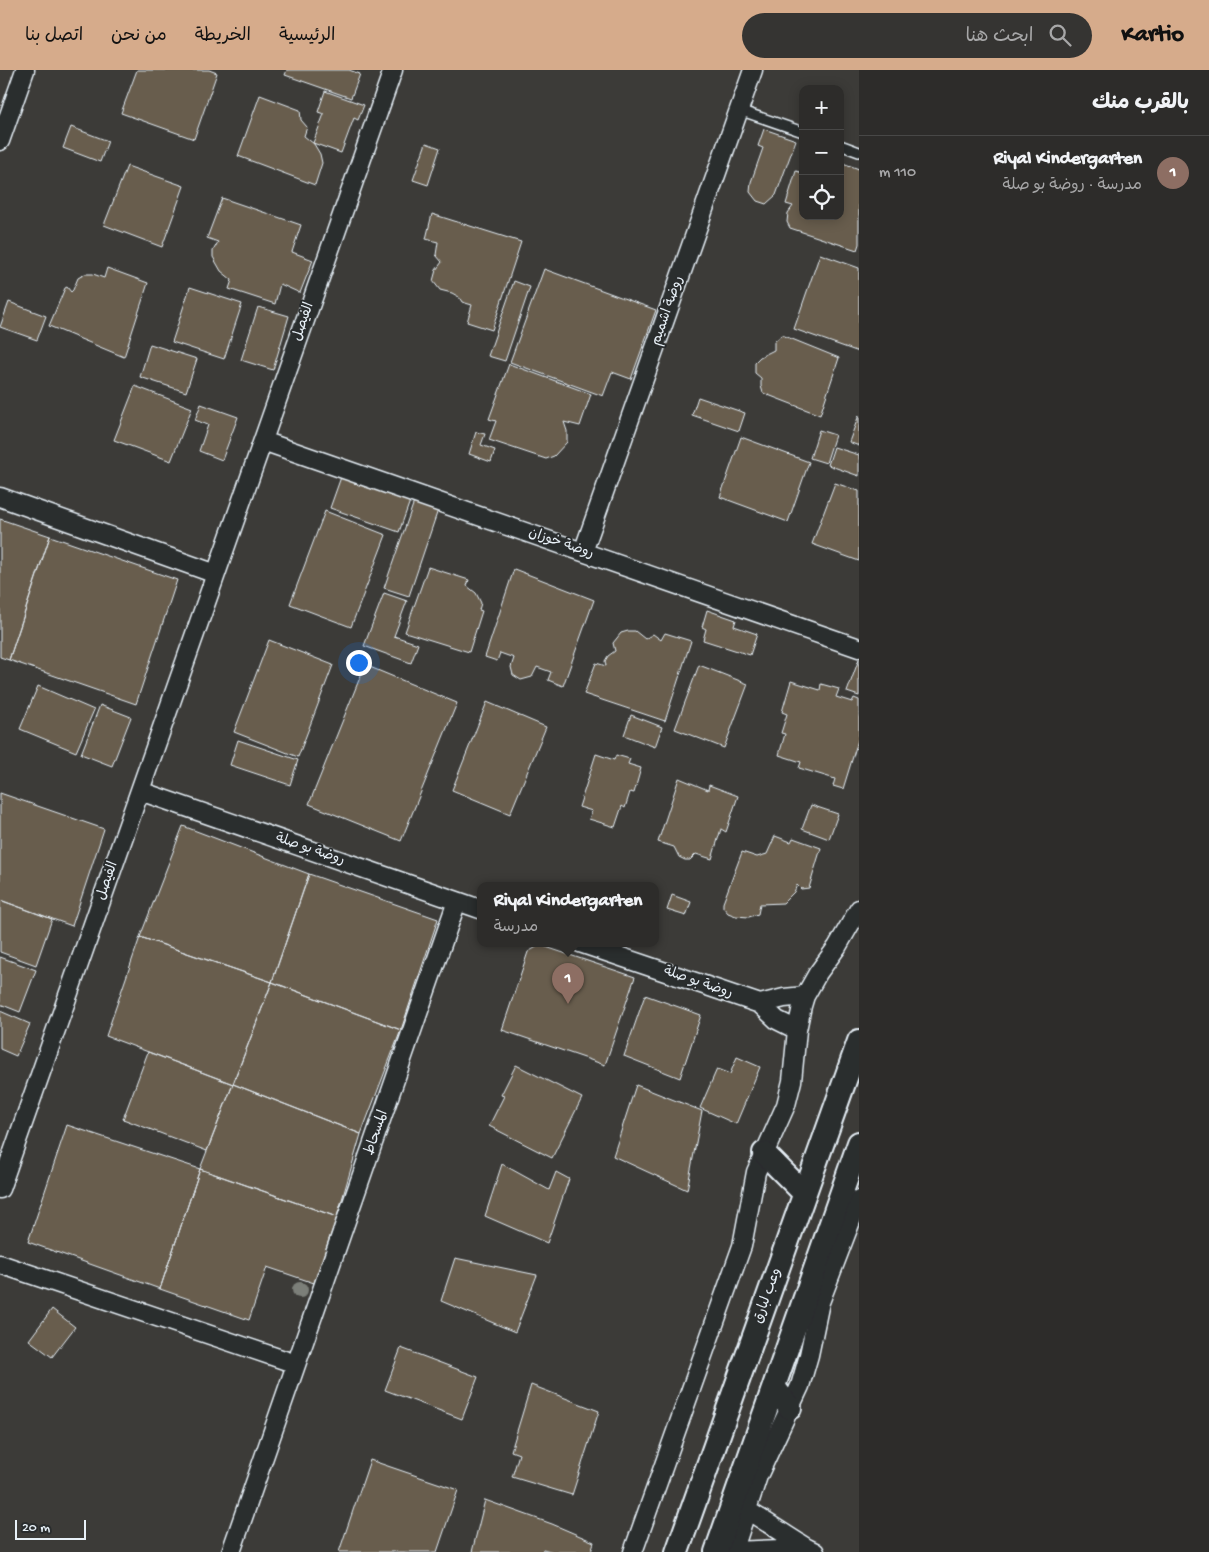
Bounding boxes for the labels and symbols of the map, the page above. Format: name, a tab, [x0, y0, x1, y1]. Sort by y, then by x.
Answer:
street label: روضة اشميم	[648, 274, 688, 348]
street label: الفيصل	[289, 300, 319, 344]
street label: روضة خوزان	[526, 525, 596, 563]
your location	[346, 650, 372, 676]
street label: روضة بو صلة	[273, 830, 347, 870]
street label: الفيصل	[93, 859, 123, 903]
pin: 1	[552, 963, 584, 1004]
street label: روضة بو صلة	[661, 963, 735, 1003]
street label: المسحاط	[361, 1108, 393, 1158]
street label: وعب لبارق	[750, 1266, 786, 1326]
scale bar	[15, 1517, 86, 1540]

